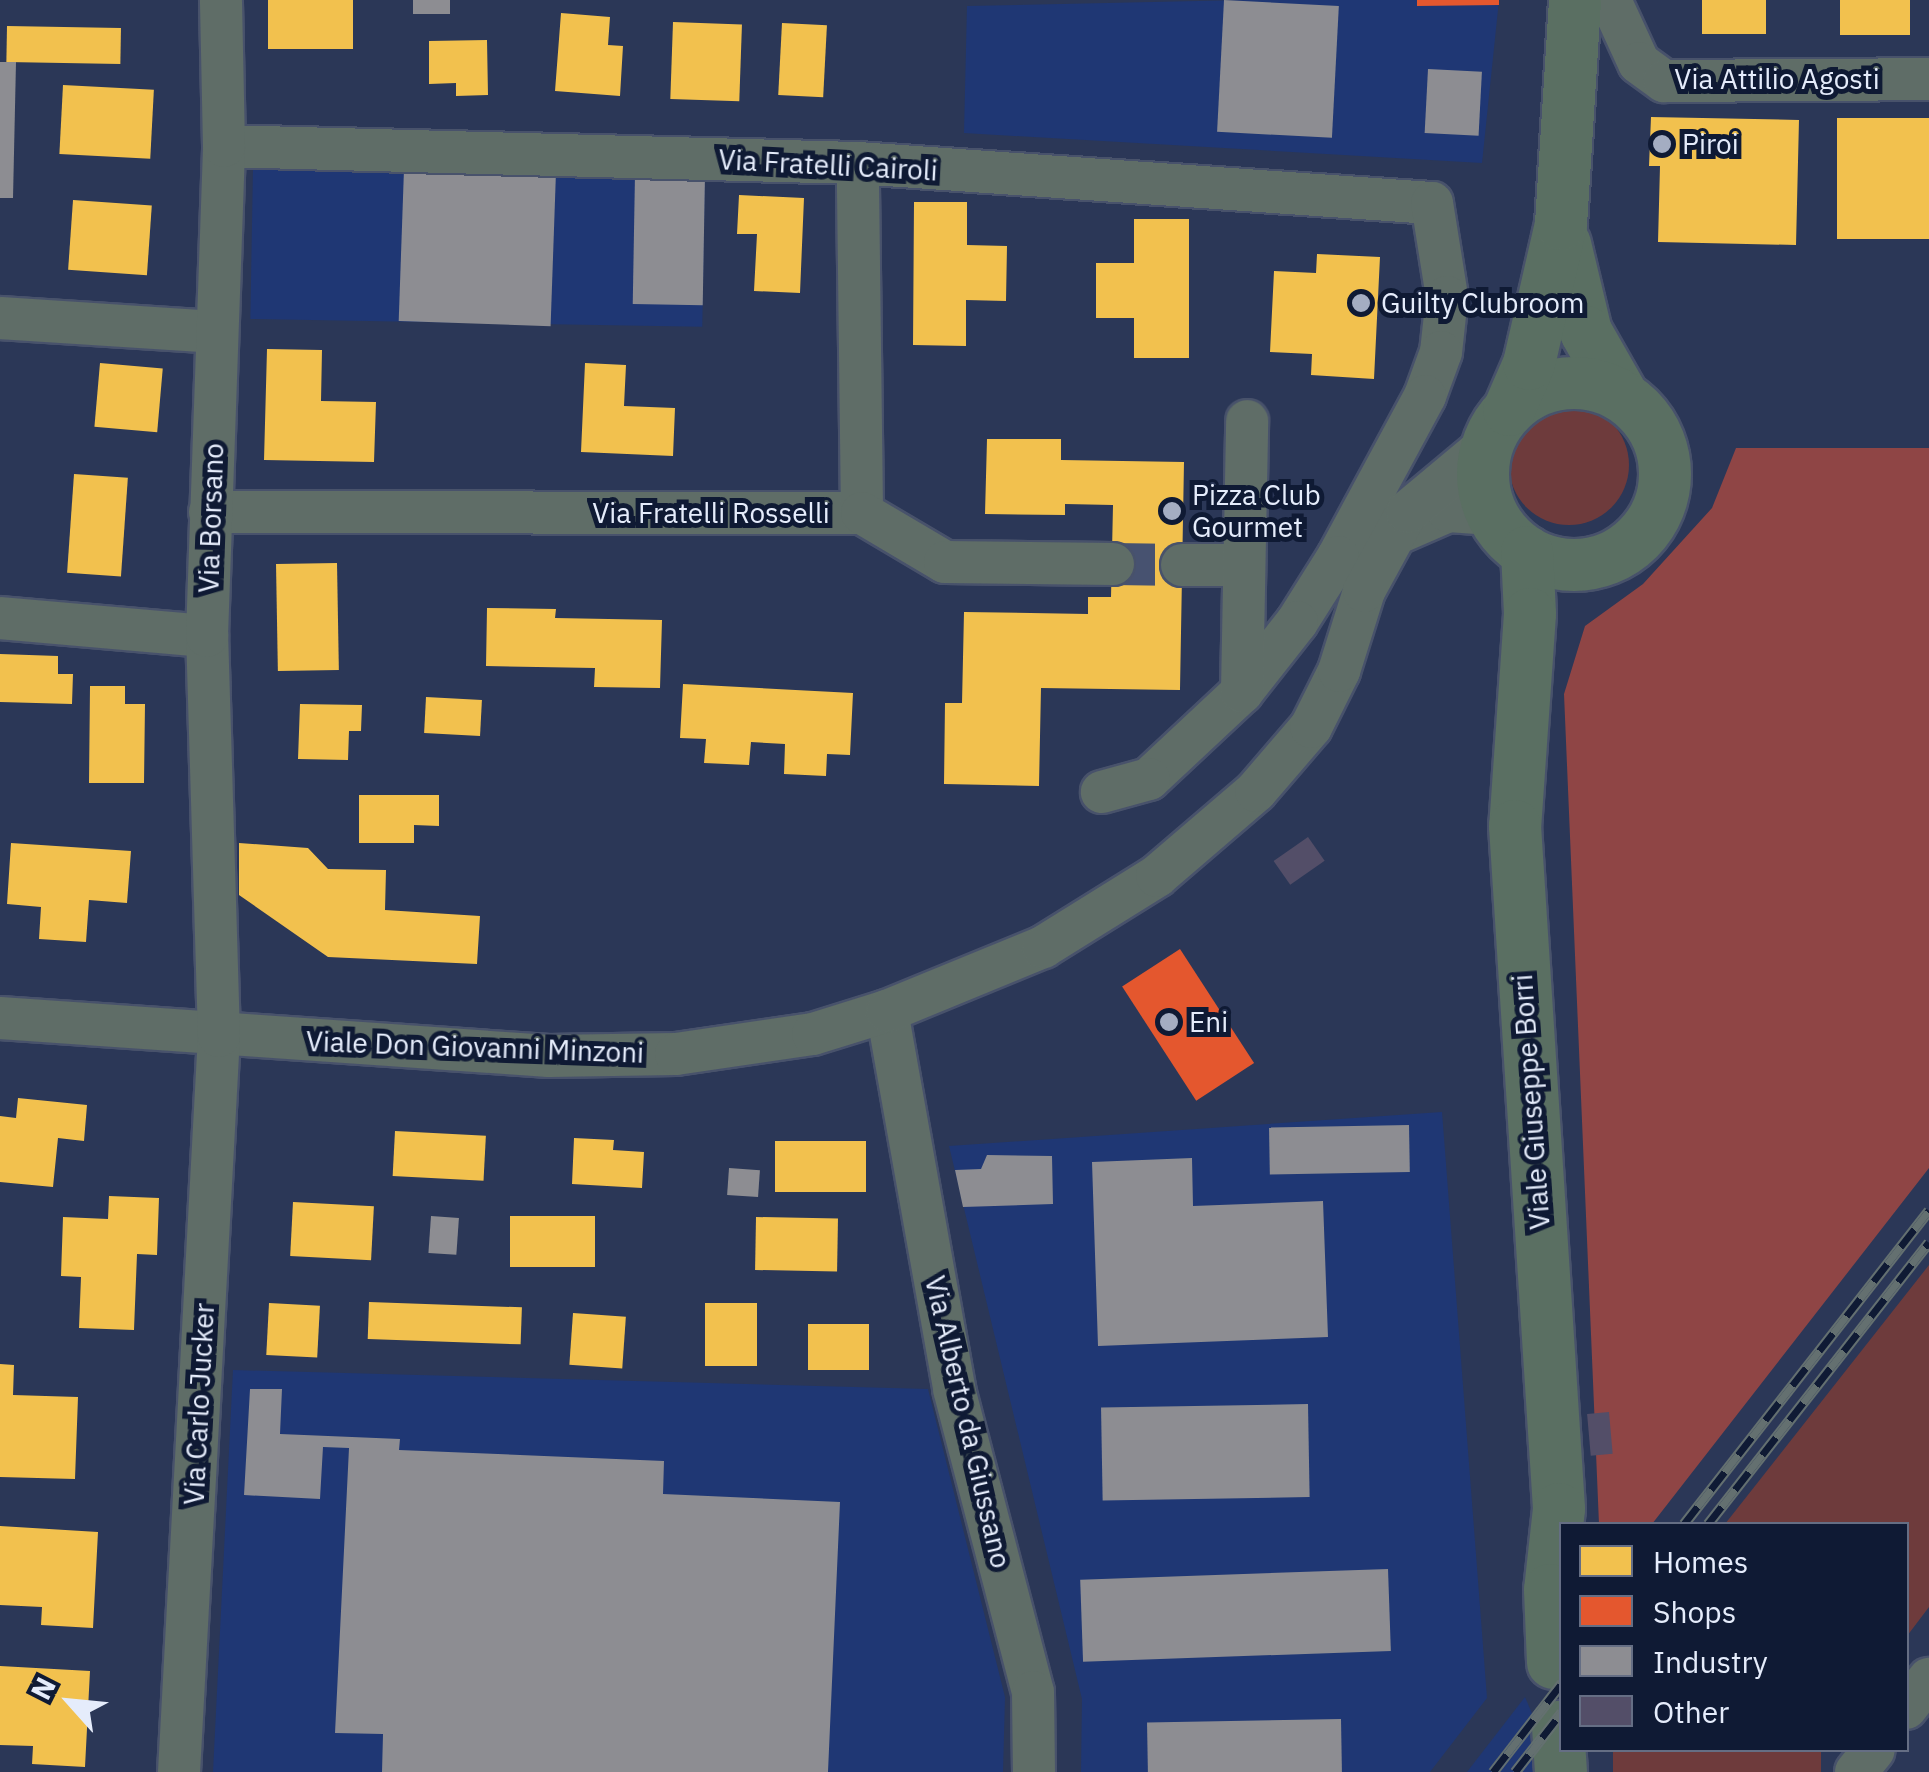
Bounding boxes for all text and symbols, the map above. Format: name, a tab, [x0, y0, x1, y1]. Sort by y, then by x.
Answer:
street label: Via Attilio Agosti	[1674, 62, 1880, 96]
place label: Piroi	[1682, 127, 1739, 161]
marker: Piroi	[1651, 133, 1673, 155]
street label: Via Fratelli Cairoli	[718, 142, 938, 188]
place label: Guilty Clubroom	[1381, 286, 1584, 320]
marker: Guilty Clubroom	[1350, 292, 1372, 314]
street label: Via Borsano	[192, 442, 230, 594]
place label: Pizza Club Gourmet	[1192, 478, 1321, 544]
street label: Via Fratelli Rosselli	[592, 496, 830, 530]
marker: Pizza Club Gourmet	[1161, 500, 1183, 522]
street label: Viale Giuseppe Borri	[1505, 973, 1557, 1231]
place label: Eni	[1189, 1005, 1228, 1039]
marker: Eni	[1158, 1011, 1180, 1033]
street label: Viale Don Giovanni Minzoni	[305, 1024, 645, 1070]
street label: Via Alberto da Giussano	[918, 1273, 1018, 1571]
street label: Via Carlo Jucker	[177, 1302, 221, 1506]
legend	[1559, 1522, 1909, 1752]
text: Homes	[1653, 1542, 1748, 1581]
text: Shops	[1653, 1592, 1736, 1631]
text: Industry	[1653, 1642, 1768, 1681]
north arrow	[20, 1652, 120, 1752]
text: N	[22, 1671, 64, 1706]
text: Other	[1653, 1692, 1729, 1731]

